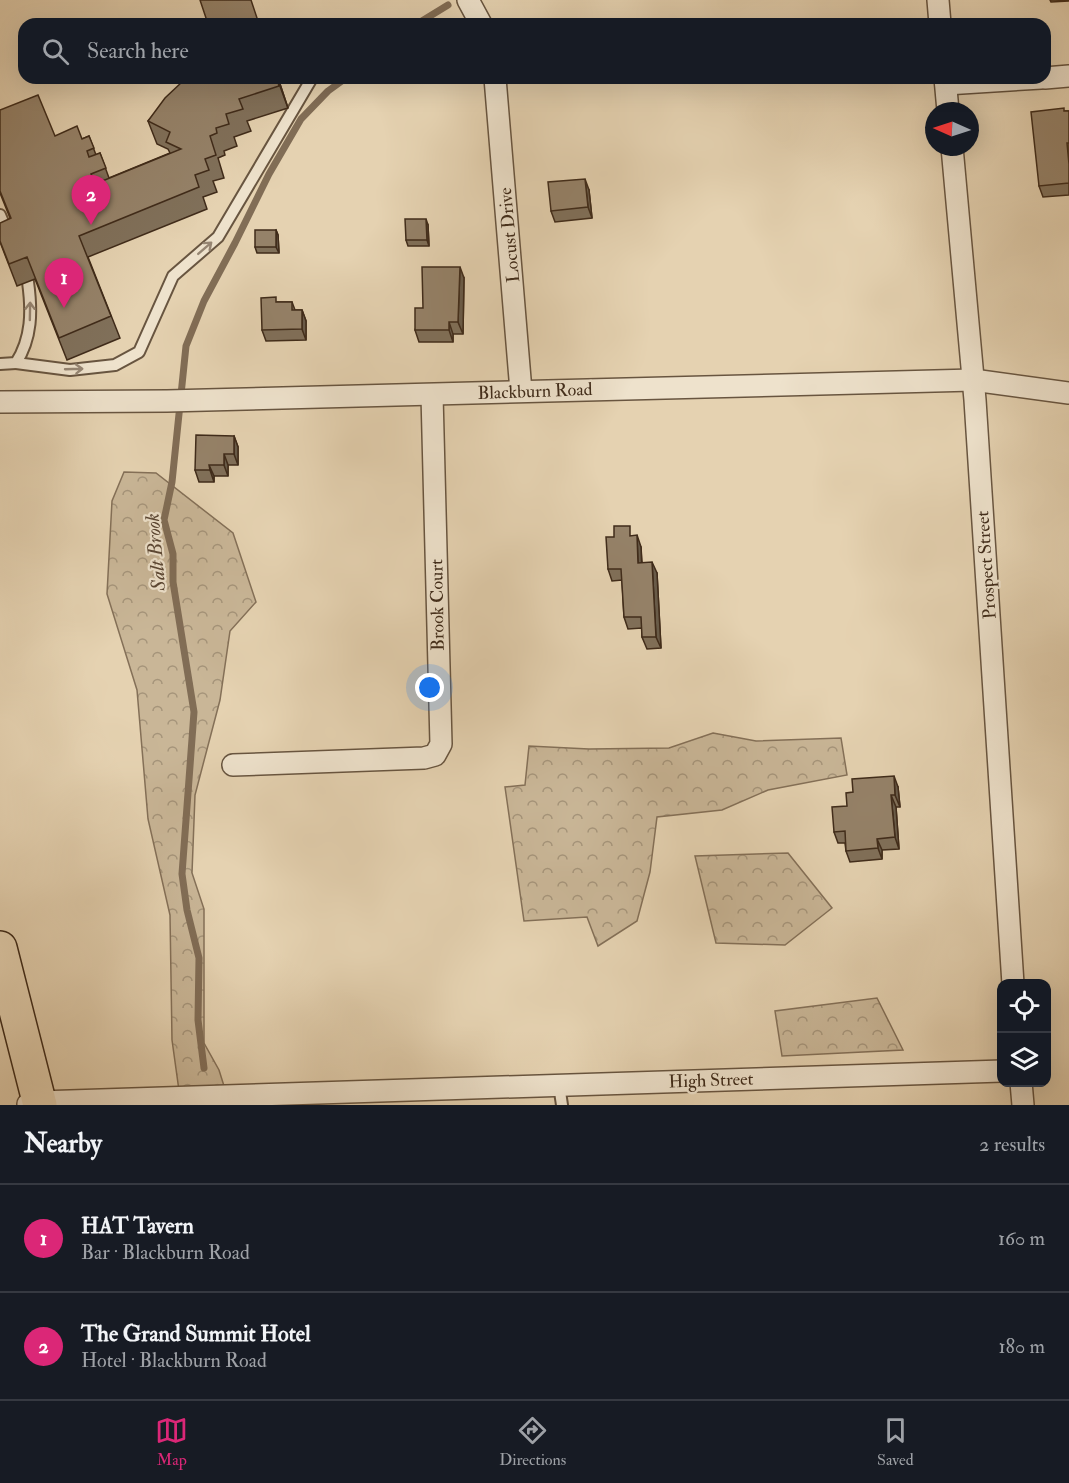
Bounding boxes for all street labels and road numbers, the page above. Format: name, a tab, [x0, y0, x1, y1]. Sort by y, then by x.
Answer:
street label: Locust Drive	[494, 186, 525, 283]
street label: Blackburn Road	[477, 378, 593, 405]
street label: Prospect Street	[971, 510, 1002, 620]
street label: Brook Court	[425, 559, 450, 651]
street label: High Street	[668, 1068, 754, 1093]

